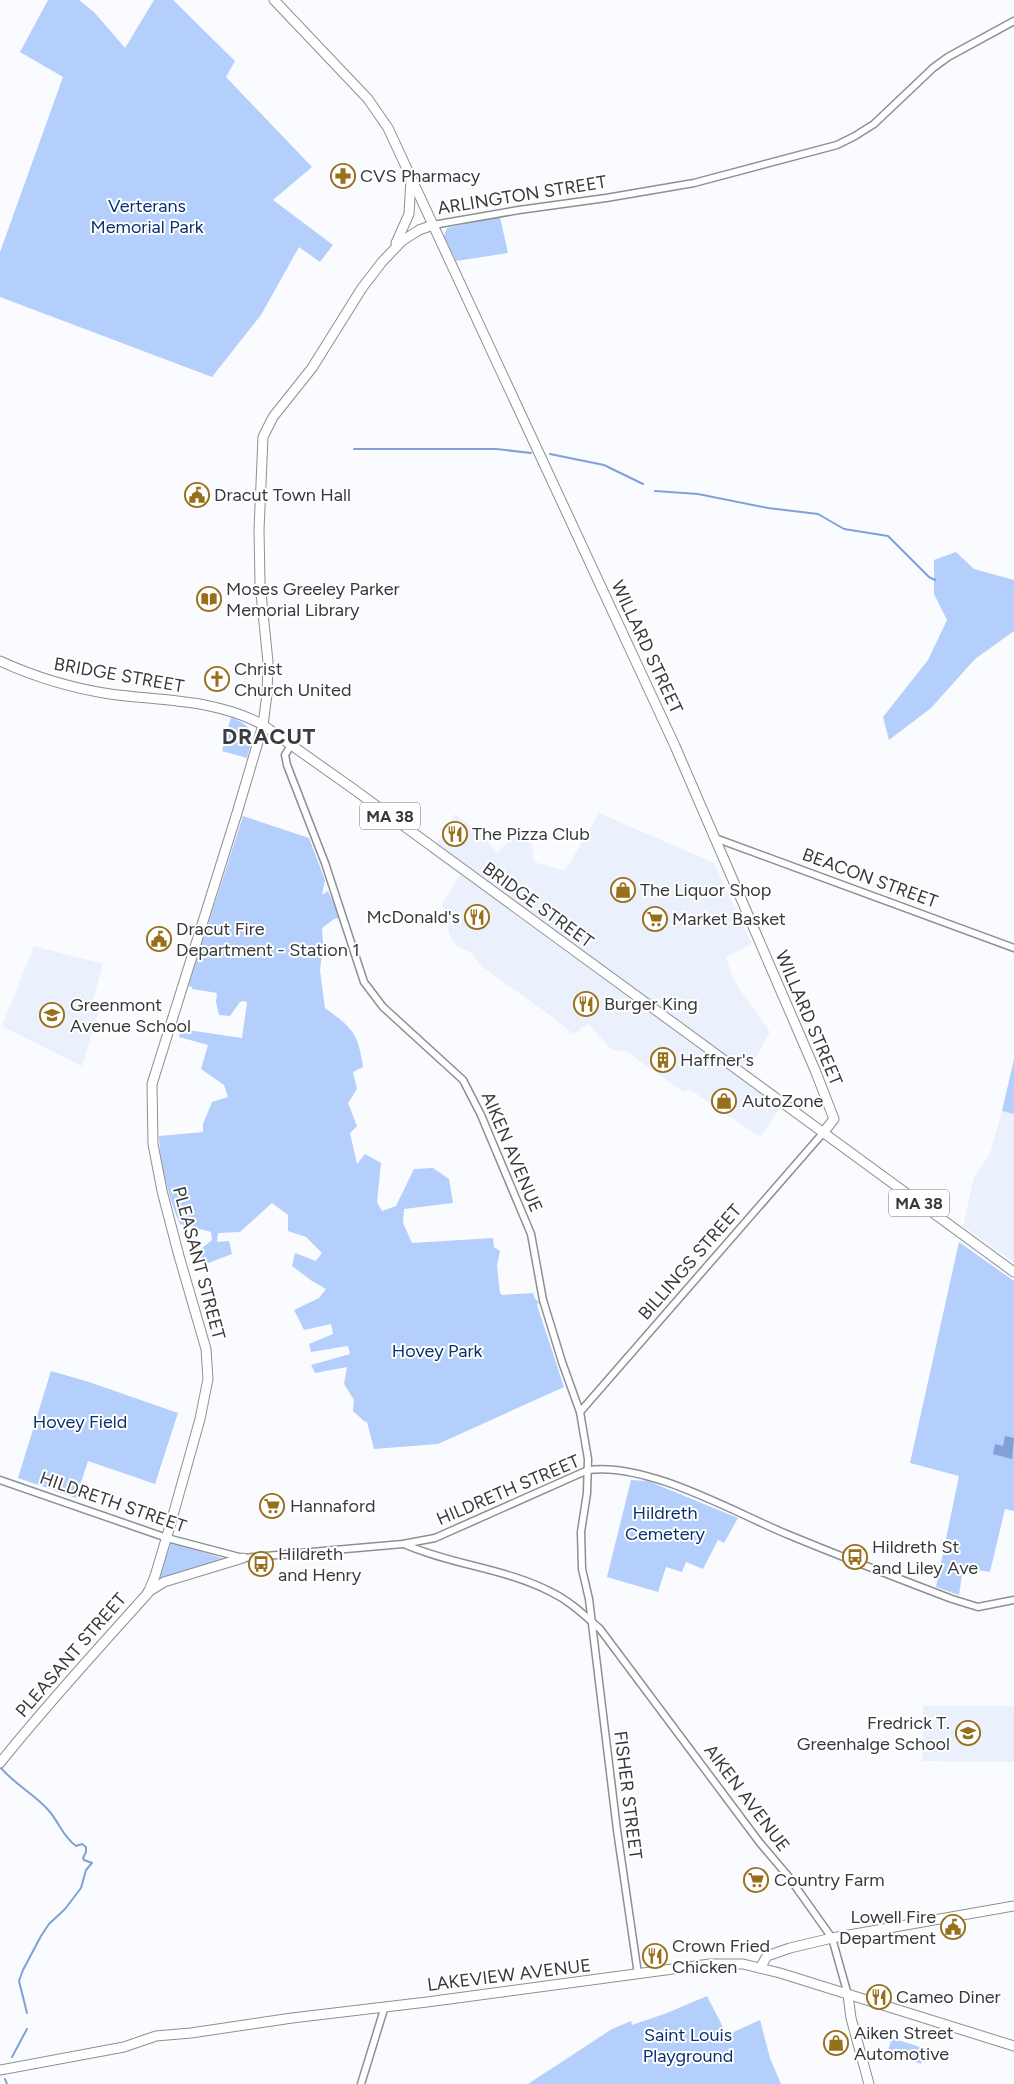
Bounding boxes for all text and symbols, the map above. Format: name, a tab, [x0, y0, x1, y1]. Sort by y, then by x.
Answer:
pharmacy icon: CVS Pharmacy	[330, 163, 356, 189]
place label: CVS Pharmacy	[360, 165, 481, 187]
street label: ARLINGTON STREET	[436, 171, 608, 219]
park label: Verterans Memorial Park	[91, 195, 204, 238]
public building icon: Dracut Town Hall	[184, 482, 210, 508]
place label: Dracut Town Hall	[214, 484, 351, 506]
street label: WILLARD STREET	[606, 577, 688, 717]
place label: Moses Greeley Parker Memorial Library	[226, 578, 400, 621]
library icon: Moses Greeley Parker Memorial Library	[196, 586, 222, 612]
street label: BRIDGE STREET	[52, 653, 186, 697]
place label: Christ Church United	[234, 658, 351, 701]
church icon: Christ Church United	[204, 666, 230, 692]
district label: DRACUT	[222, 723, 316, 750]
road number: MA 38	[360, 802, 420, 829]
restaurant icon: The Pizza Club	[442, 821, 468, 847]
place label: The Pizza Club	[472, 823, 590, 845]
street label: BEACON STREET	[799, 843, 941, 913]
street label: BRIDGE STREET	[478, 857, 598, 953]
shop icon: The Liquor Shop	[610, 877, 636, 903]
place label: The Liquor Shop	[640, 879, 771, 901]
restaurant icon: McDonald's	[464, 904, 490, 930]
place label: McDonald's	[366, 906, 460, 928]
supermarket icon: Market Basket	[642, 906, 668, 932]
place label: Market Basket	[672, 908, 786, 930]
place label: Dracut Fire Department - Station 1	[176, 918, 360, 961]
public building icon: Dracut Fire Department - Station 1	[146, 926, 172, 952]
street label: WILLARD STREET	[771, 947, 847, 1089]
restaurant icon: Burger King	[573, 991, 599, 1017]
place label: Burger King	[604, 993, 698, 1015]
place label: Greenmont Avenue School	[70, 994, 191, 1037]
school or university icon: Greenmont Avenue School	[39, 1002, 65, 1028]
building icon: Haffner's	[650, 1047, 676, 1073]
place label: Haffner's	[680, 1049, 754, 1071]
street label: AIKEN AVENUE	[477, 1088, 547, 1216]
shop icon: AutoZone	[711, 1088, 737, 1114]
place label: AutoZone	[742, 1090, 823, 1112]
street label: PLEASANT STREET	[168, 1184, 230, 1342]
road number: MA 38	[889, 1190, 949, 1216]
street label: BILLINGS STREET	[634, 1200, 746, 1324]
park label: Hovey Park	[392, 1340, 483, 1362]
park label: Hovey Field	[33, 1411, 127, 1433]
street label: HILDRETH STREET	[433, 1450, 583, 1530]
street label: HILDRETH STREET	[37, 1467, 189, 1537]
supermarket icon: Hannaford	[259, 1493, 285, 1519]
place label: Hannaford	[290, 1495, 376, 1517]
park label: Hildreth Cemetery	[625, 1502, 706, 1545]
place label: Hildreth St and Liley Ave	[872, 1536, 978, 1579]
place label: Hildreth and Henry	[278, 1543, 362, 1586]
bus stop icon: Hildreth St and Liley Ave	[842, 1544, 868, 1570]
bus stop icon: Hildreth and Henry	[248, 1551, 274, 1577]
street label: PLEASANT STREET	[11, 1588, 131, 1722]
place label: Fredrick T. Greenhalge School	[797, 1712, 950, 1755]
school or university icon: Fredrick T. Greenhalge School	[955, 1720, 981, 1746]
street label: FISHER STREET	[609, 1730, 647, 1860]
street label: AIKEN AVENUE	[699, 1740, 795, 1856]
supermarket icon: Country Farm	[743, 1867, 769, 1893]
place label: Country Farm	[774, 1869, 885, 1891]
place label: Lowell Fire Department	[839, 1906, 936, 1949]
public building icon: Lowell Fire Department	[940, 1914, 966, 1940]
place label: Crown Fried Chicken	[672, 1935, 770, 1978]
restaurant icon: Crown Fried Chicken	[642, 1943, 668, 1969]
street label: LAKEVIEW AVENUE	[426, 1954, 592, 1996]
restaurant icon: Cameo Diner	[866, 1984, 892, 2010]
place label: Cameo Diner	[896, 1986, 1001, 2008]
place label: Aiken Street Automotive	[854, 2022, 954, 2065]
park label: Saint Louis Playground	[643, 2024, 733, 2067]
shop icon: Aiken Street Automotive	[823, 2030, 849, 2056]

